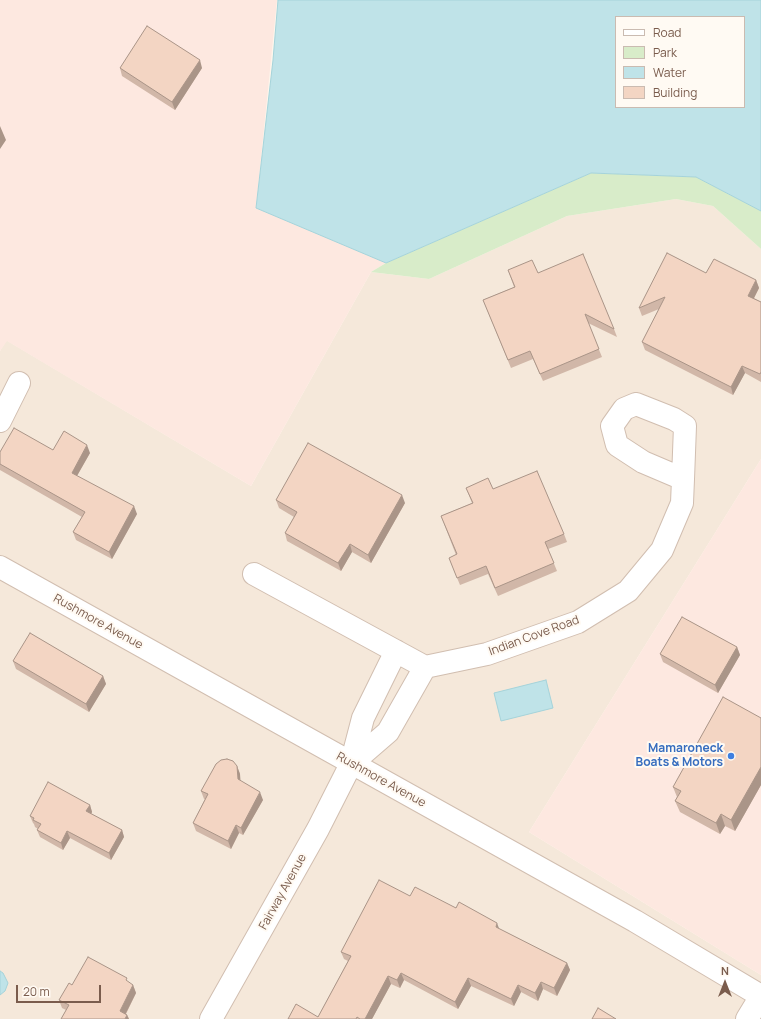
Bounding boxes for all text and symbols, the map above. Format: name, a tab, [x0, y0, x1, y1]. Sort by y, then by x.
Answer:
legend	[615, 16, 745, 108]
text: Road	[653, 24, 681, 41]
text: Park	[653, 44, 677, 61]
text: Water	[653, 64, 686, 81]
text: Building	[653, 84, 697, 101]
street label: Rushmore Avenue	[51, 591, 145, 653]
street label: Indian Cove Road	[487, 613, 581, 659]
place label: Mamaroneck Boats & Motors	[636, 742, 723, 770]
street label: Rushmore Avenue	[334, 749, 428, 811]
marker: Mamaroneck Boats & Motors	[726, 751, 736, 761]
street label: Fairway Avenue	[256, 852, 310, 932]
north arrow	[705, 963, 745, 1003]
text: N	[721, 963, 729, 978]
scale bar	[18, 977, 103, 1003]
text: 20 m	[23, 983, 50, 1000]

